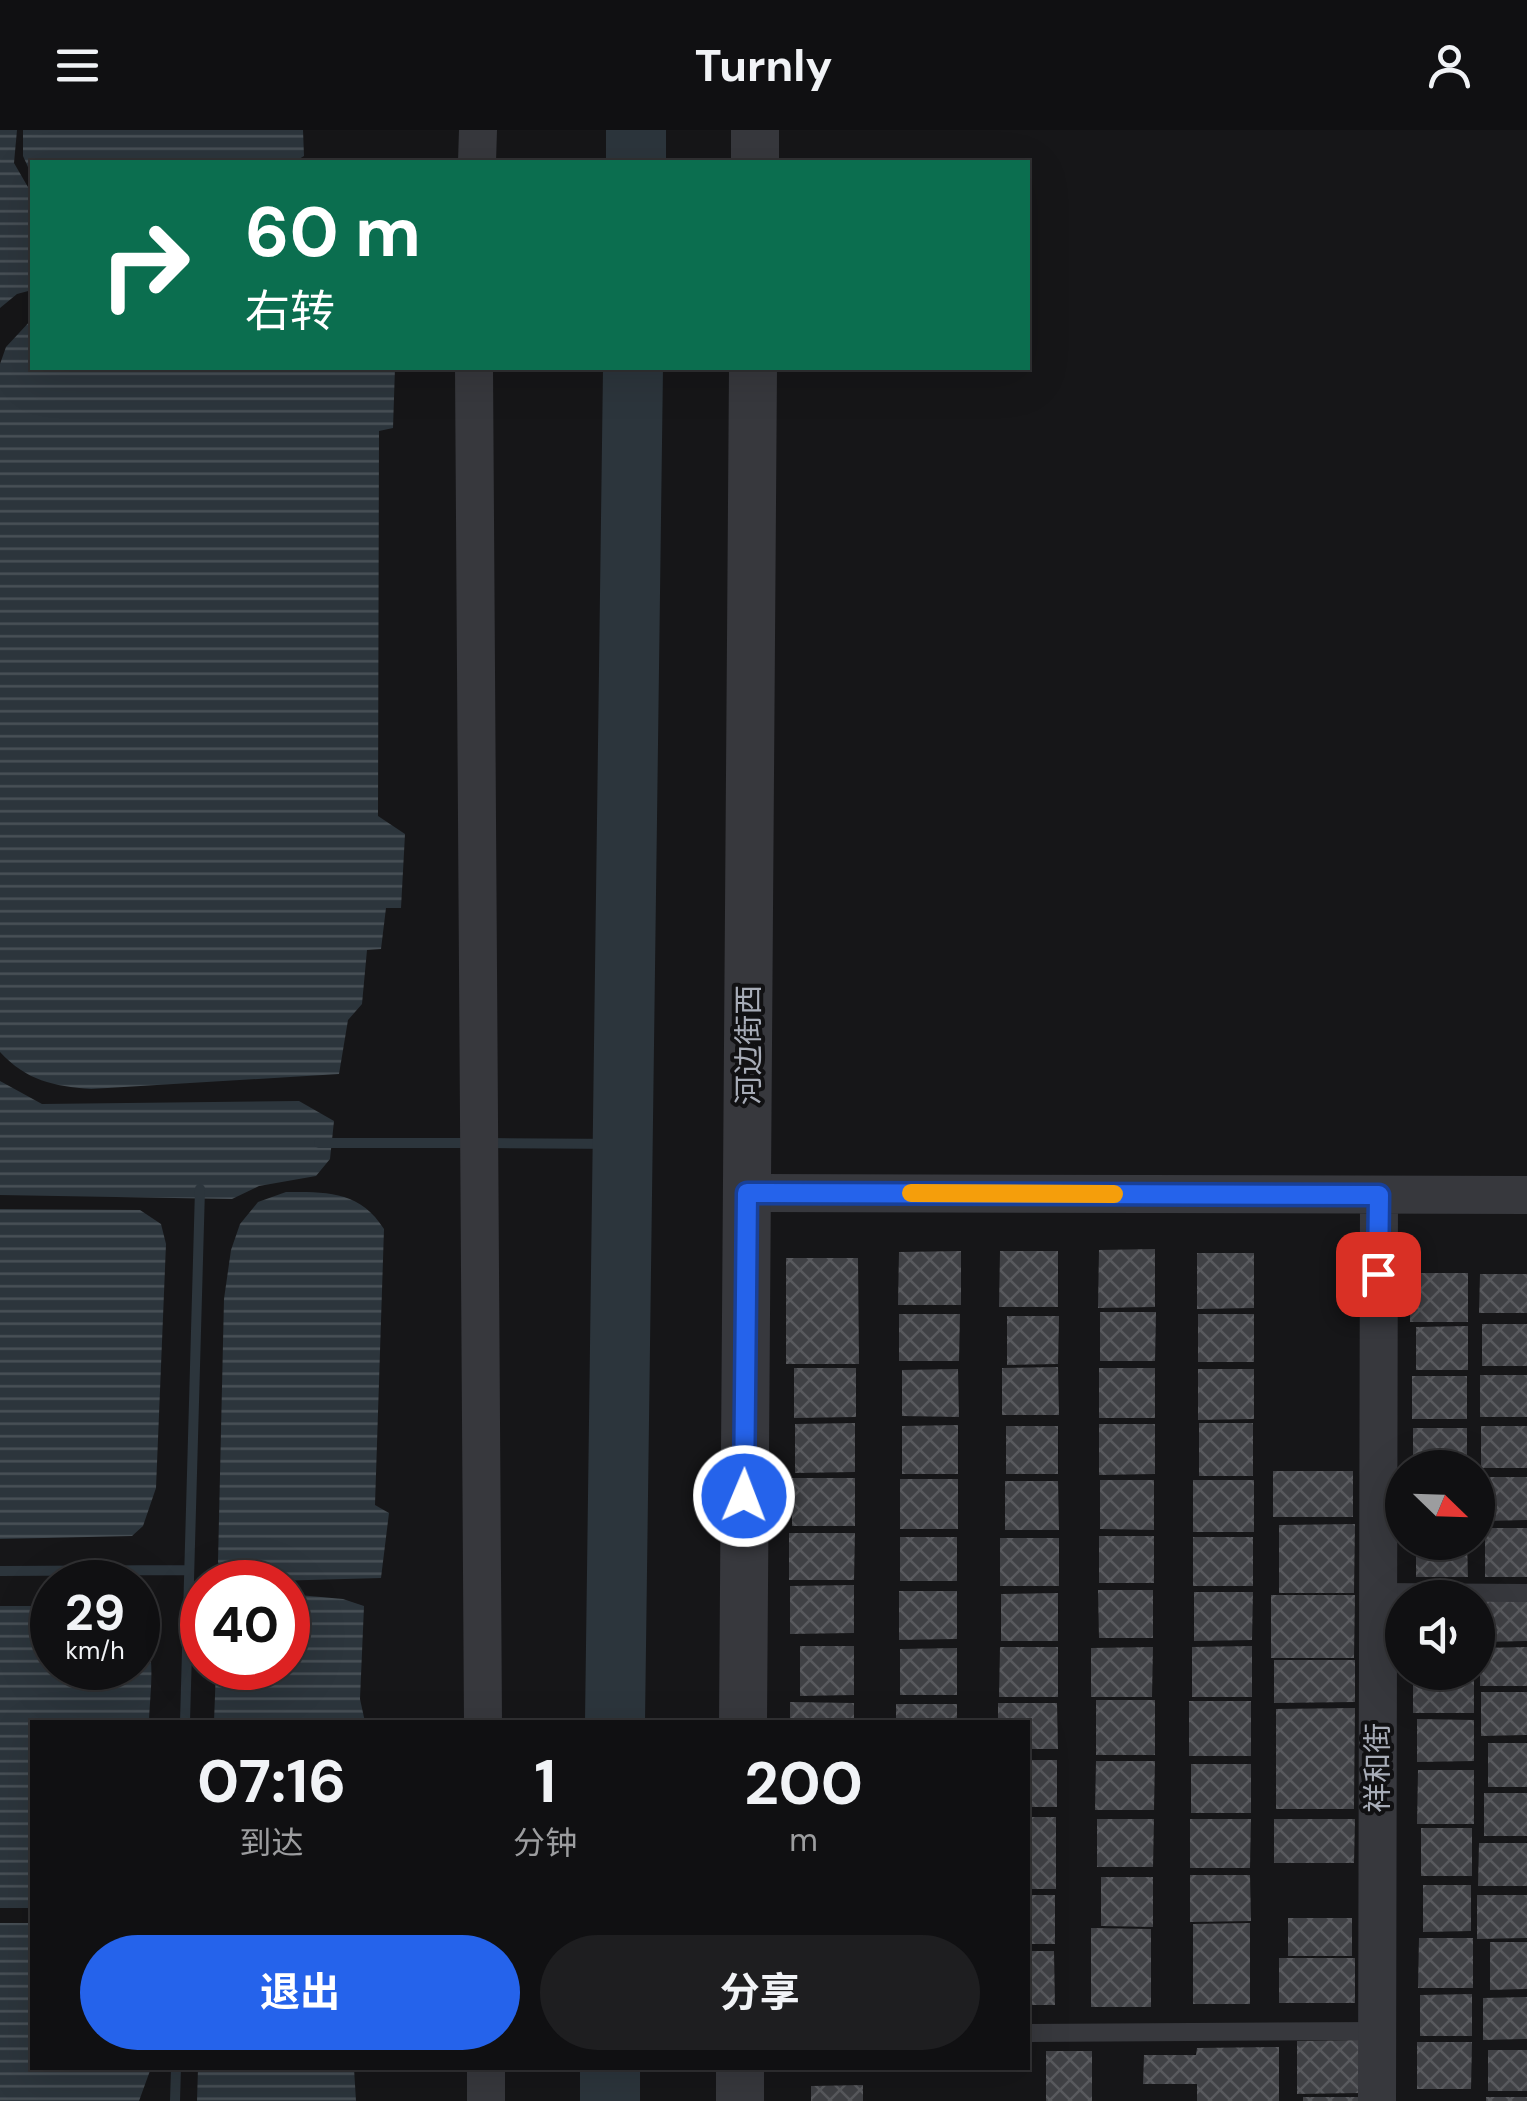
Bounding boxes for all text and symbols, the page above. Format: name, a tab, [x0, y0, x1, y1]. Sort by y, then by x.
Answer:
text: Turnly	[695, 36, 832, 95]
icon: menu	[50, 38, 105, 93]
icon: person	[1422, 38, 1477, 93]
text: 60 m	[245, 187, 421, 278]
icon: right	[80, 200, 210, 330]
text: 右转	[245, 282, 335, 341]
street label: 河边街西	[729, 985, 768, 1105]
pin	[1336, 1232, 1421, 1317]
icon: arrive	[1351, 1247, 1406, 1302]
position arrow	[692, 1444, 796, 1548]
north arrow	[1385, 1450, 1495, 1560]
map controls	[1385, 1450, 1495, 1690]
speed limit sign: 40	[180, 1560, 310, 1690]
text: 29	[65, 1580, 125, 1646]
button: sound	[1385, 1580, 1495, 1690]
text: km/h	[65, 1634, 125, 1667]
street label: 祥和街	[1358, 1723, 1397, 1813]
text: 07:16	[197, 1742, 346, 1821]
text: 1	[534, 1742, 556, 1821]
text: 200	[744, 1744, 863, 1823]
text: m	[789, 1819, 818, 1861]
text: 到达	[240, 1822, 304, 1864]
text: 分钟	[513, 1822, 577, 1864]
button: 退出	[80, 1935, 520, 2050]
button: 分享	[540, 1935, 980, 2050]

